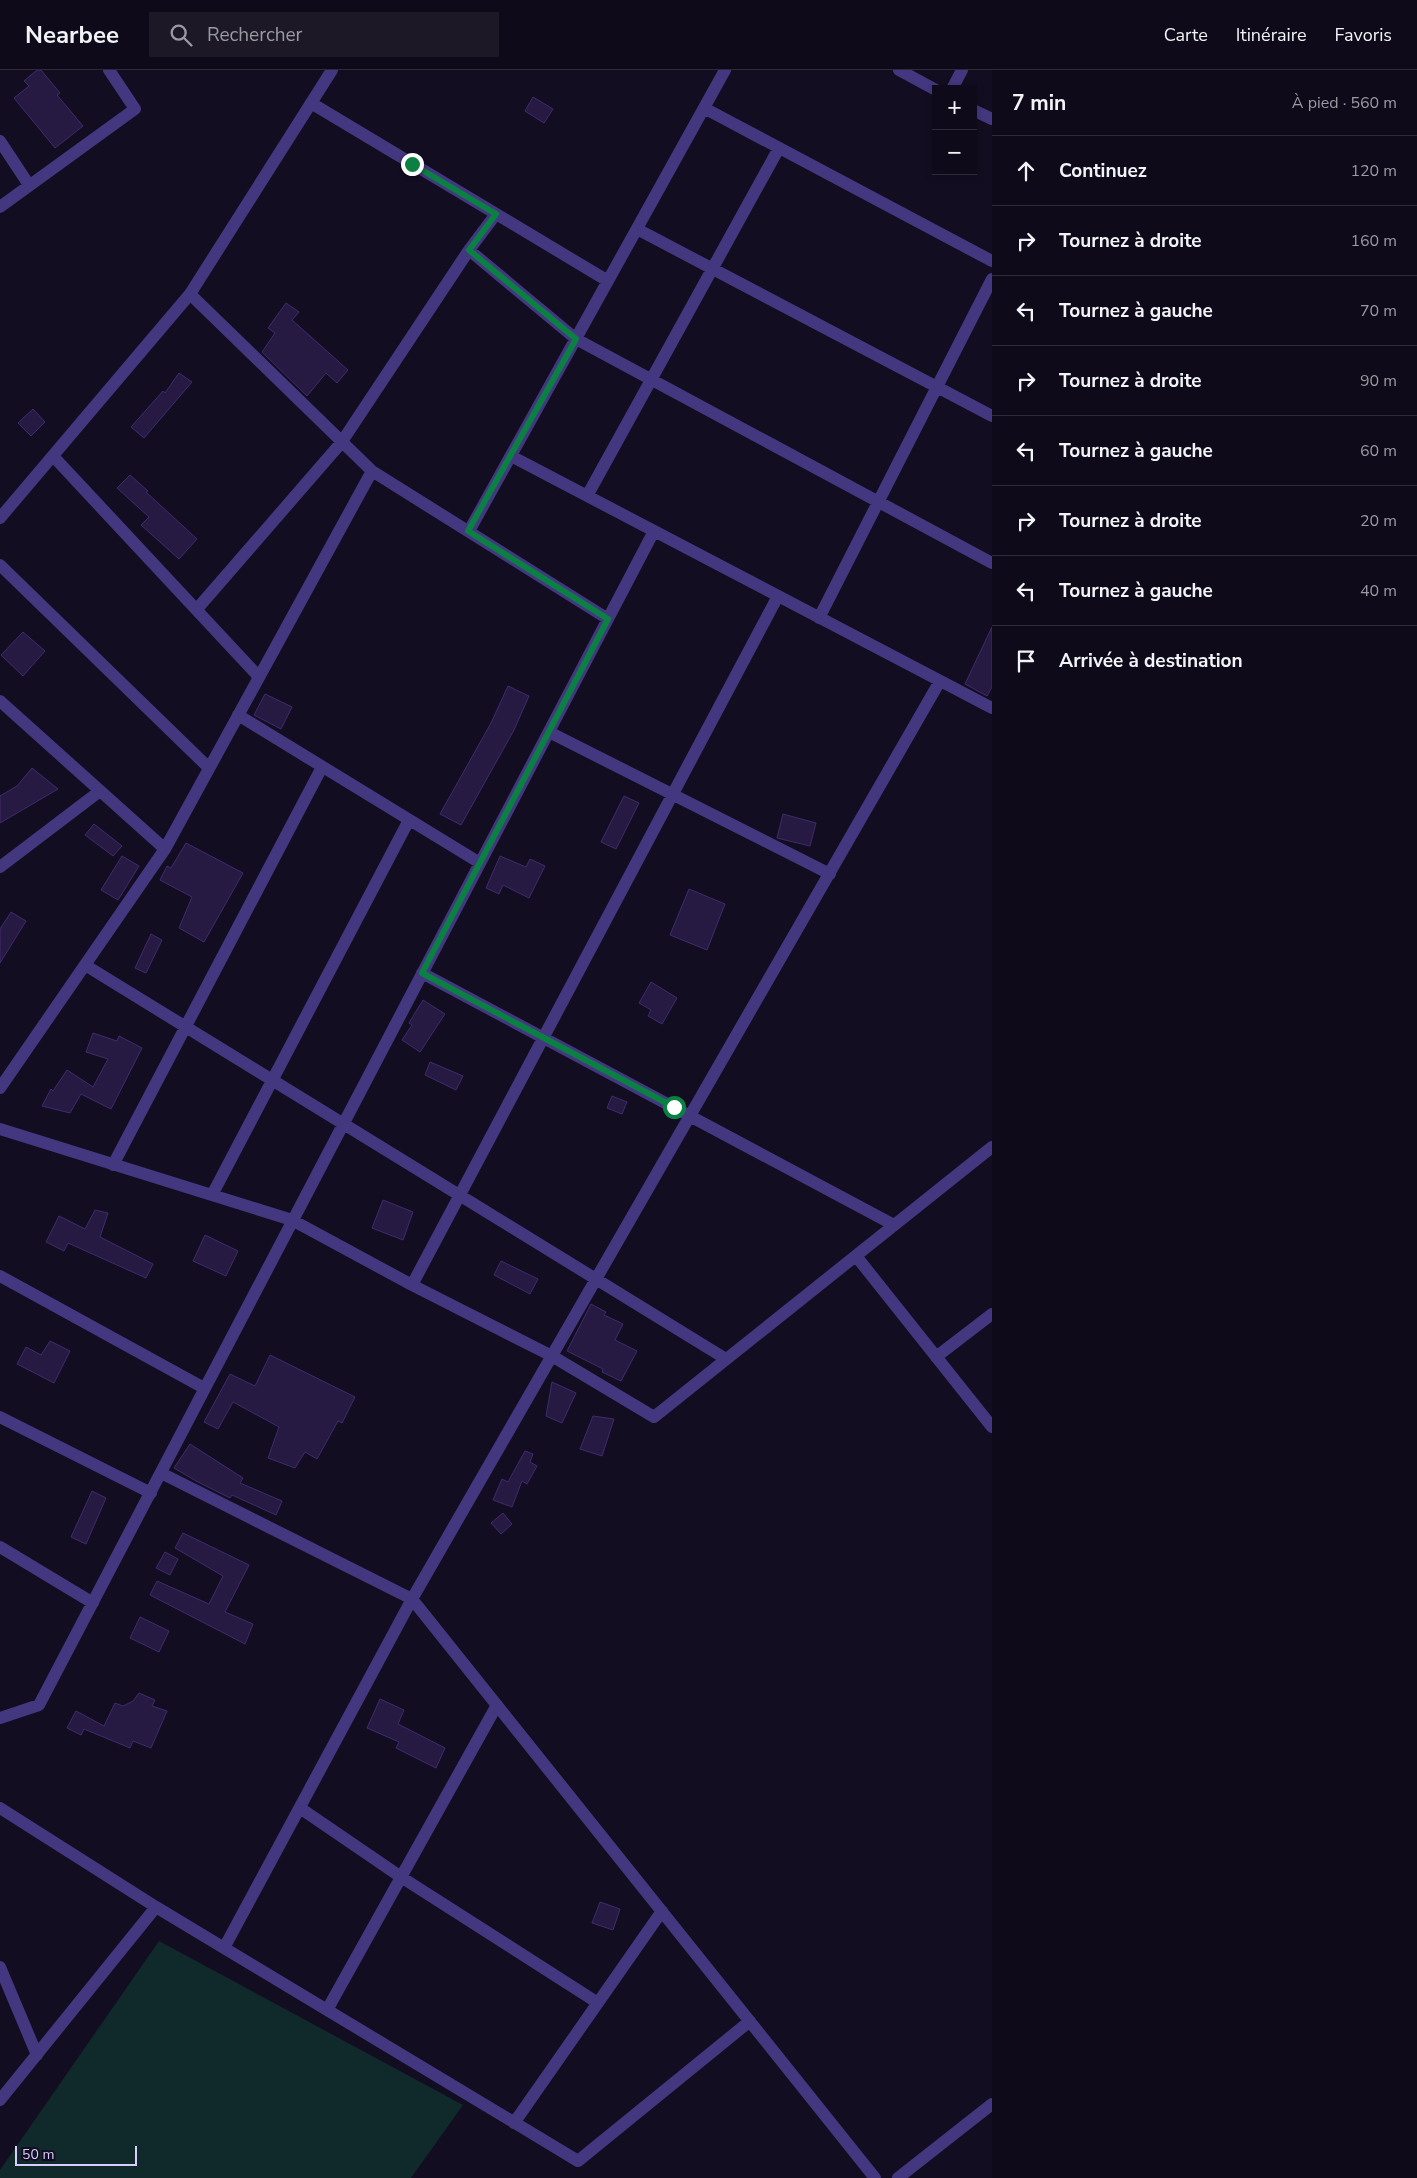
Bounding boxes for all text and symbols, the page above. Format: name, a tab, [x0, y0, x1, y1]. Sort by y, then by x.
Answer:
search box	[149, 12, 499, 57]
text: Nearbee	[25, 19, 119, 51]
icon: search	[167, 21, 195, 49]
text: Rechercher	[207, 22, 302, 48]
text: Carte	[1164, 23, 1208, 47]
text: Itinéraire	[1236, 23, 1307, 47]
text: Favoris	[1335, 23, 1392, 47]
map controls	[932, 85, 977, 175]
button: +	[932, 85, 977, 130]
text: 7 min	[1012, 89, 1066, 117]
text: À pied · 560 m	[1292, 92, 1397, 114]
button: −	[932, 130, 977, 175]
route end	[401, 153, 424, 176]
icon: ahead	[1012, 157, 1040, 185]
text: Continuez	[1059, 158, 1147, 184]
text: 120 m	[1350, 160, 1397, 182]
icon: right	[1012, 227, 1040, 255]
text: Tournez à droite	[1059, 228, 1202, 254]
text: 160 m	[1350, 230, 1397, 252]
icon: left	[1012, 297, 1040, 325]
text: Tournez à gauche	[1059, 298, 1213, 324]
text: 70 m	[1360, 300, 1397, 322]
icon: right	[1012, 367, 1040, 395]
text: Tournez à droite	[1059, 368, 1202, 394]
text: 90 m	[1360, 370, 1397, 392]
icon: left	[1012, 437, 1040, 465]
text: Tournez à gauche	[1059, 438, 1213, 464]
text: 60 m	[1360, 440, 1397, 462]
icon: right	[1012, 507, 1040, 535]
text: Tournez à droite	[1059, 508, 1202, 534]
text: 20 m	[1360, 510, 1397, 532]
icon: left	[1012, 577, 1040, 605]
text: Tournez à gauche	[1059, 578, 1213, 604]
text: 40 m	[1360, 580, 1397, 602]
icon: arrive	[1012, 647, 1040, 675]
text: Arrivée à destination	[1059, 648, 1243, 674]
route start	[663, 1096, 686, 1119]
scale bar	[15, 2143, 138, 2166]
text: 50 m	[22, 2145, 54, 2164]

